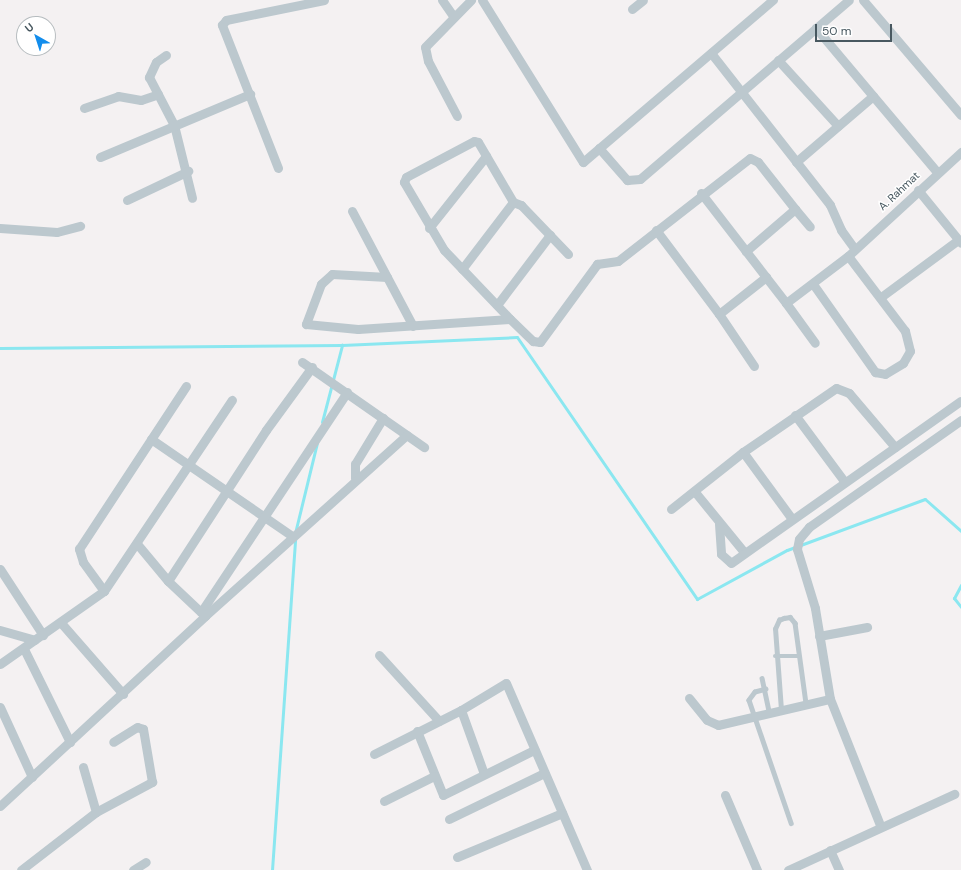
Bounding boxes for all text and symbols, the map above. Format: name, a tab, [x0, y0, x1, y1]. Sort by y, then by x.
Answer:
north arrow	[16, 16, 56, 56]
scale bar	[817, 16, 894, 42]
text: U	[22, 20, 36, 35]
text: 50 m	[822, 23, 851, 39]
street label: A. Rahmat	[876, 169, 922, 213]

